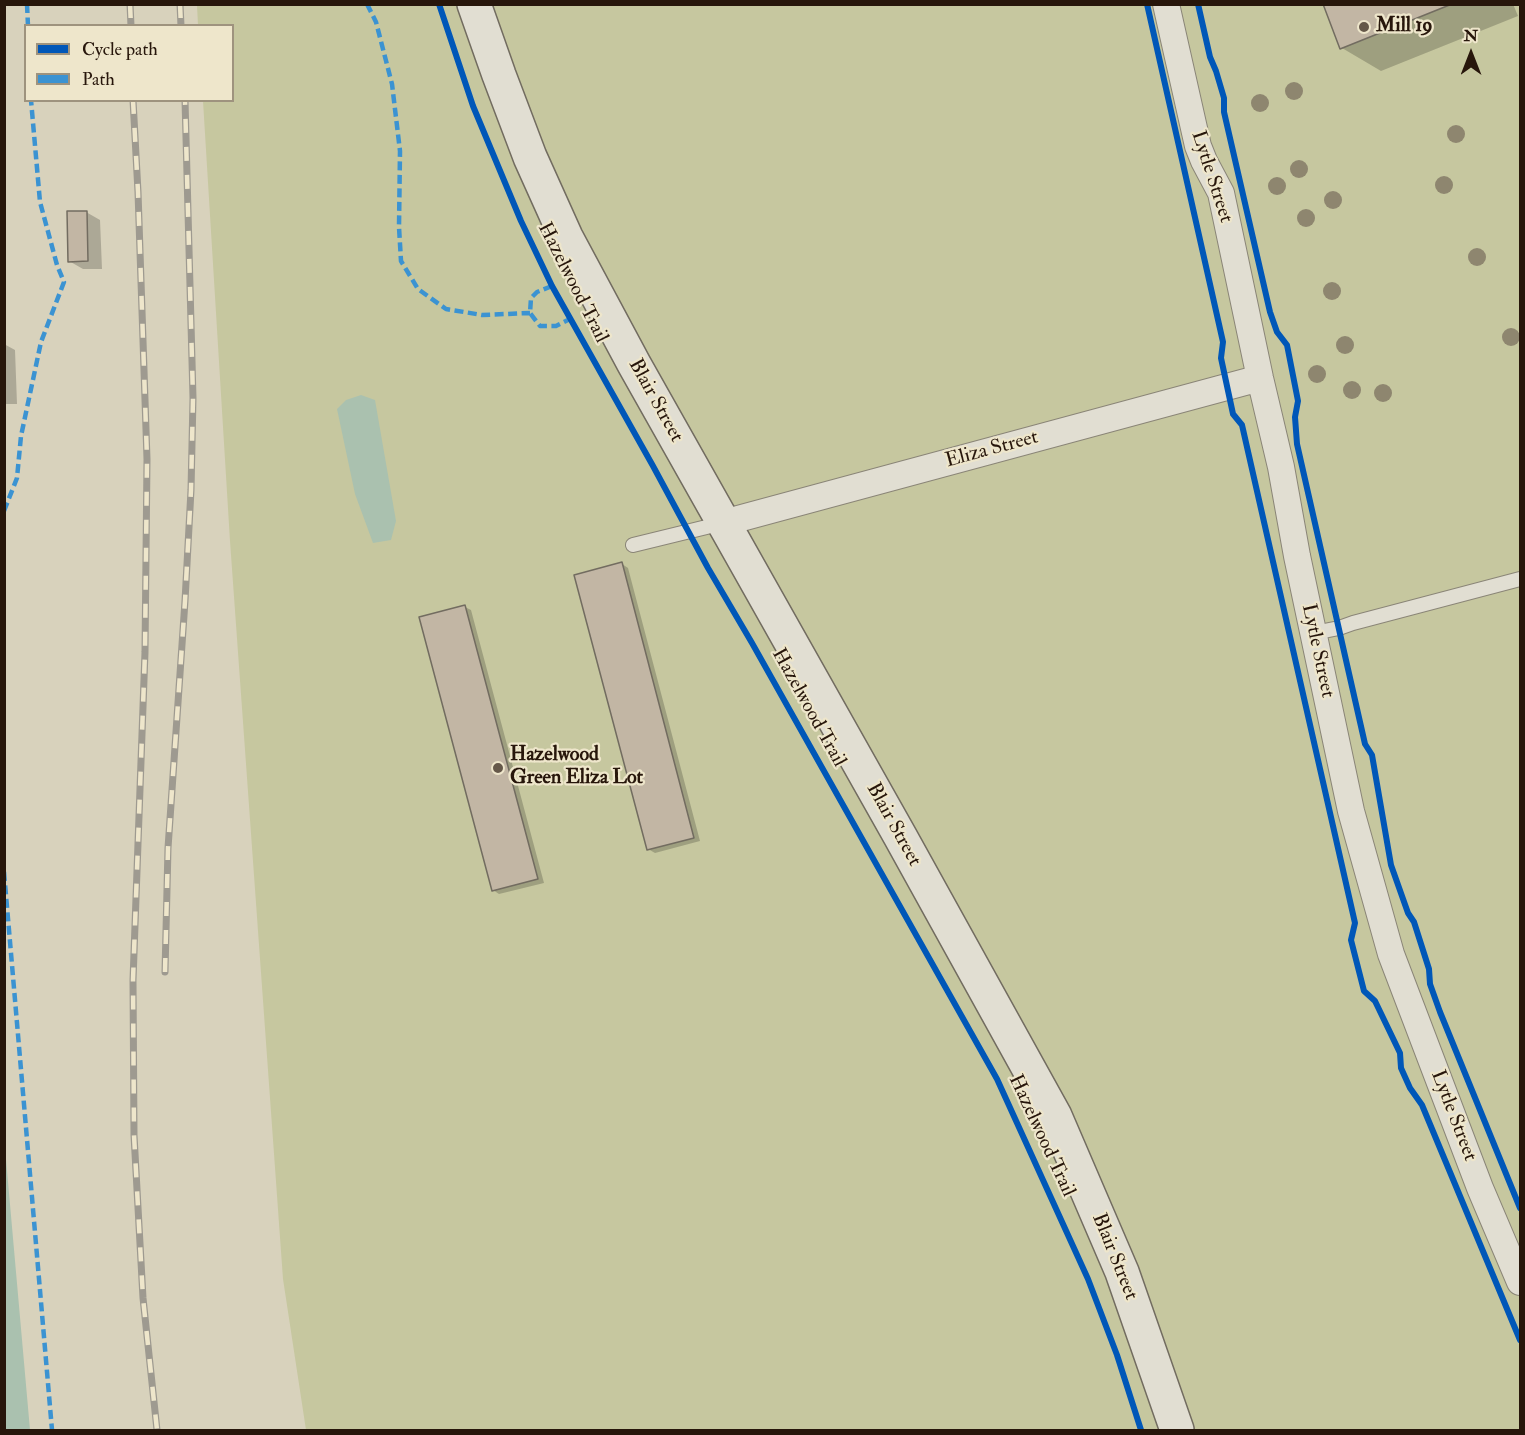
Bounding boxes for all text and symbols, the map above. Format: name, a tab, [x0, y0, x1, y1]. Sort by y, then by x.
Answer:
place label: Mill 19	[1376, 15, 1432, 39]
marker: Mill 19	[1357, 20, 1371, 34]
legend	[24, 24, 234, 102]
north arrow	[1441, 24, 1501, 84]
text: N	[1464, 26, 1478, 46]
text: Cycle path	[82, 38, 158, 61]
text: Path	[82, 68, 115, 91]
street label: Lytle Street	[1185, 128, 1237, 226]
street label: Hazelwood Trail	[531, 219, 613, 347]
street label: Blair Street	[622, 355, 688, 447]
street label: Eliza Street	[943, 426, 1041, 474]
street label: Lytle Street	[1295, 602, 1339, 700]
street label: Hazelwood Trail	[766, 644, 850, 772]
place label: Hazelwood Green Eliza Lot	[510, 744, 643, 791]
marker: Hazelwood Green Eliza Lot	[491, 761, 505, 775]
street label: Blair Street	[860, 779, 926, 871]
street label: Lytle Street	[1425, 1067, 1481, 1165]
street label: Hazelwood Trail	[1002, 1071, 1080, 1201]
street label: Blair Street	[1086, 1210, 1142, 1304]

